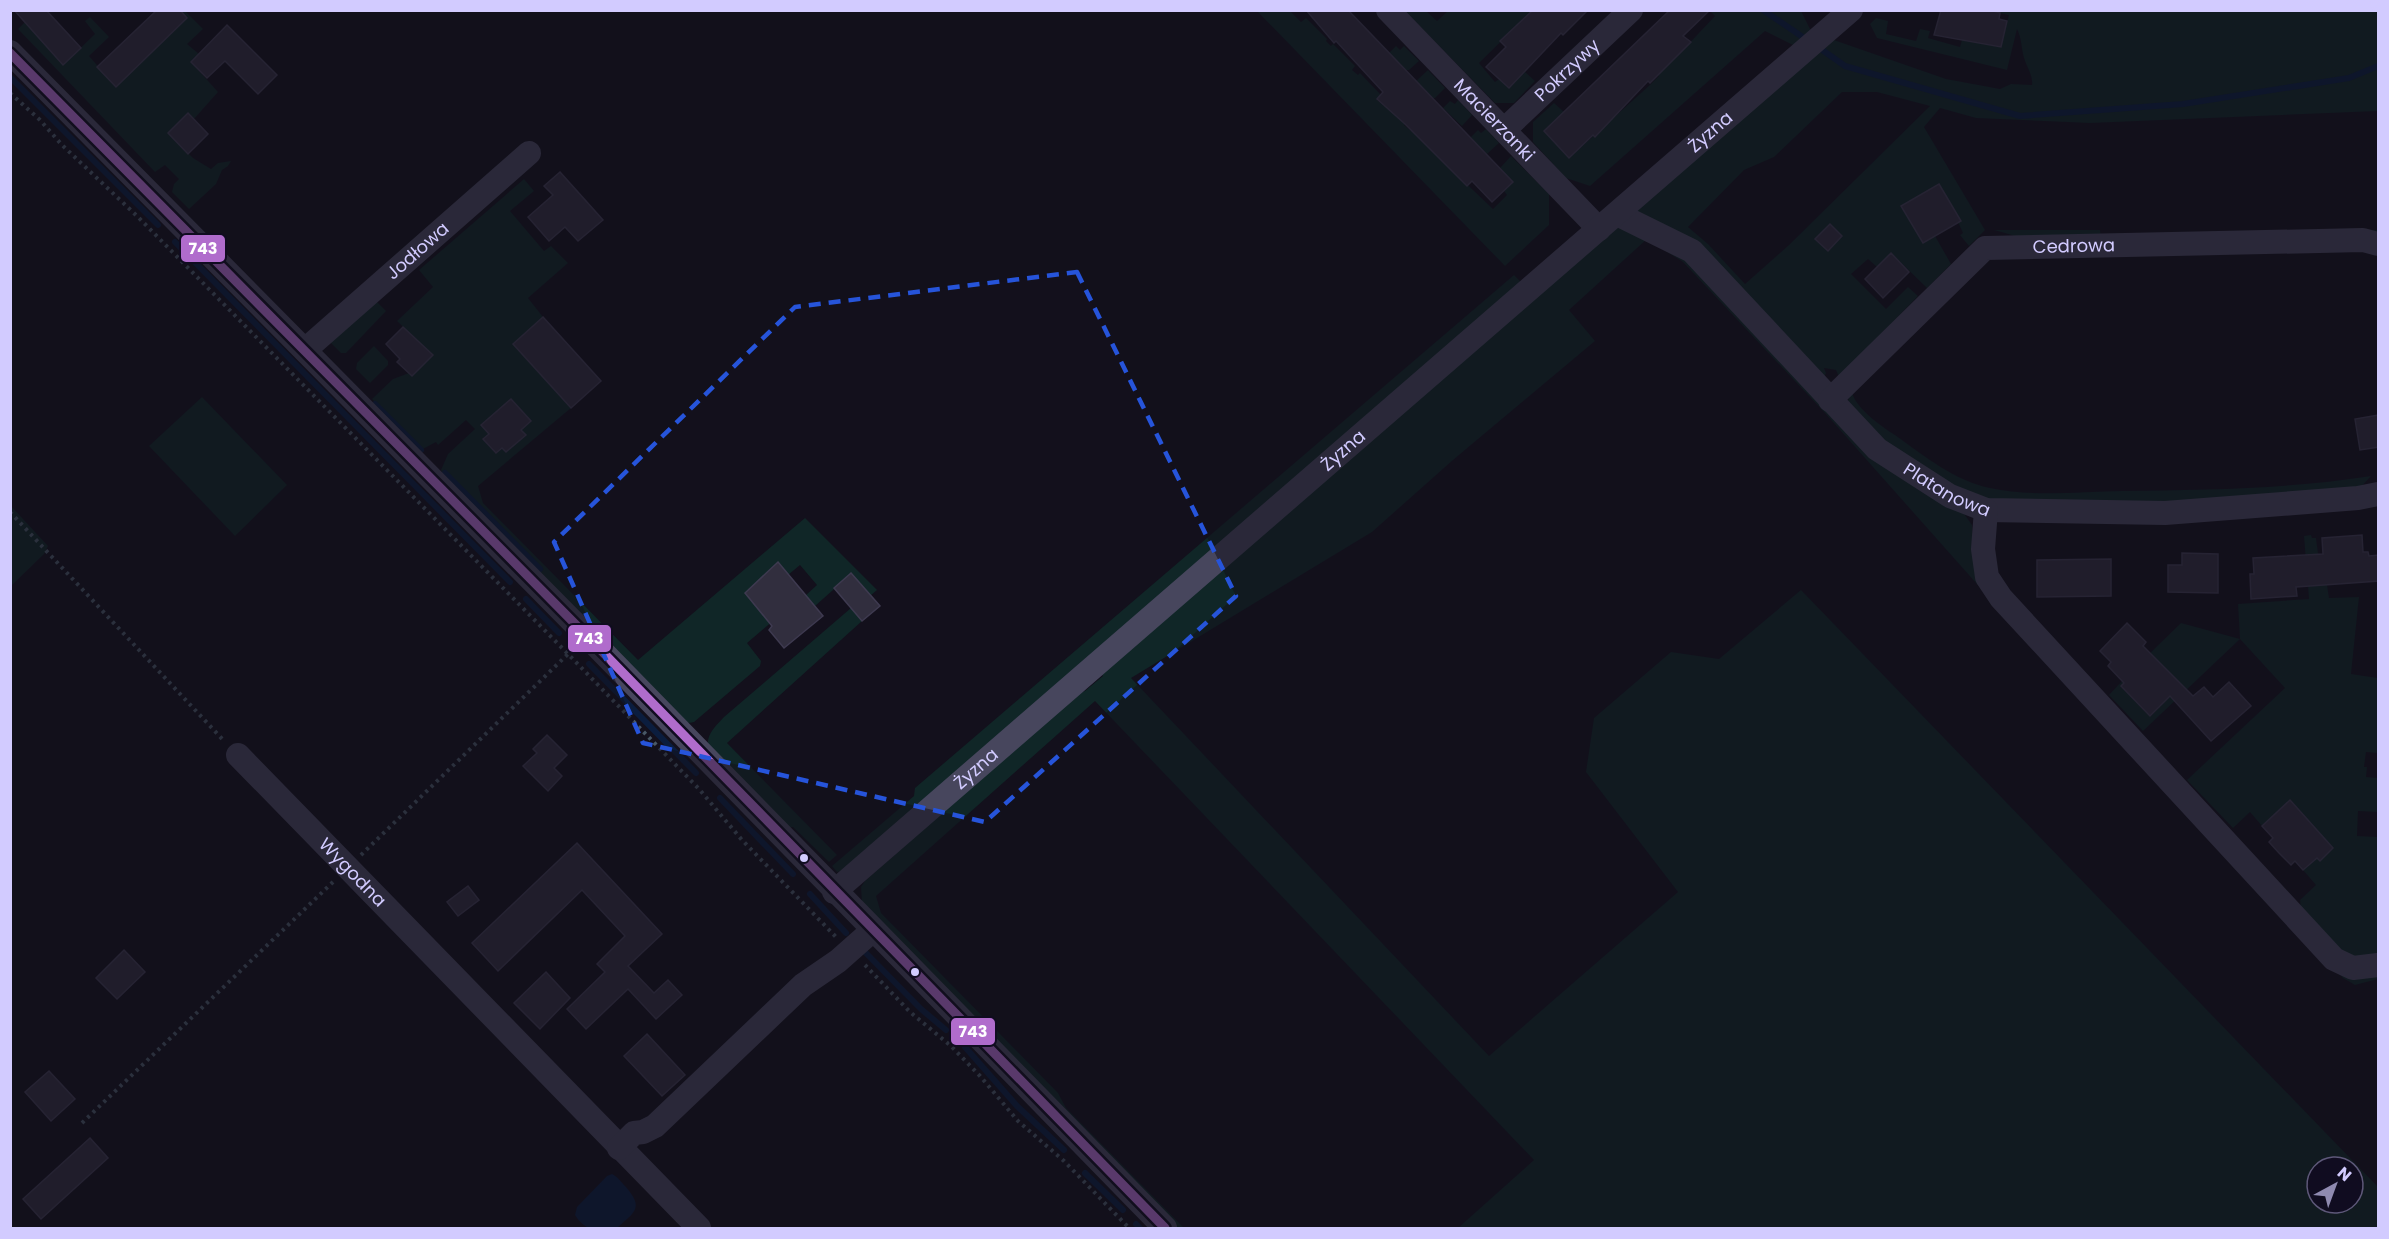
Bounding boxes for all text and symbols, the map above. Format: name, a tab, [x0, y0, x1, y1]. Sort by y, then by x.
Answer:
street label: Pokrzywy	[1529, 33, 1605, 107]
street label: Macierzanki	[1449, 73, 1540, 167]
street label: Żyzna	[1682, 105, 1738, 158]
street label: Jodłowa	[380, 216, 454, 285]
street label: Cedrowa	[2032, 232, 2115, 259]
line badge: 743	[180, 234, 226, 263]
text: 743	[188, 237, 218, 260]
street label: Żyzna	[1315, 424, 1371, 476]
street label: Platanowa	[1899, 456, 1994, 523]
line badge: 743	[567, 624, 612, 653]
text: 743	[574, 627, 604, 650]
street label: Żyzna	[948, 742, 1003, 795]
street label: Wygodna	[313, 832, 392, 912]
unlabelled marker	[798, 852, 810, 864]
unlabelled marker	[909, 966, 921, 978]
line badge: 743	[950, 1017, 996, 1046]
text: 743	[958, 1020, 988, 1043]
north arrow	[2305, 1155, 2365, 1215]
text: N	[2332, 1161, 2357, 1187]

